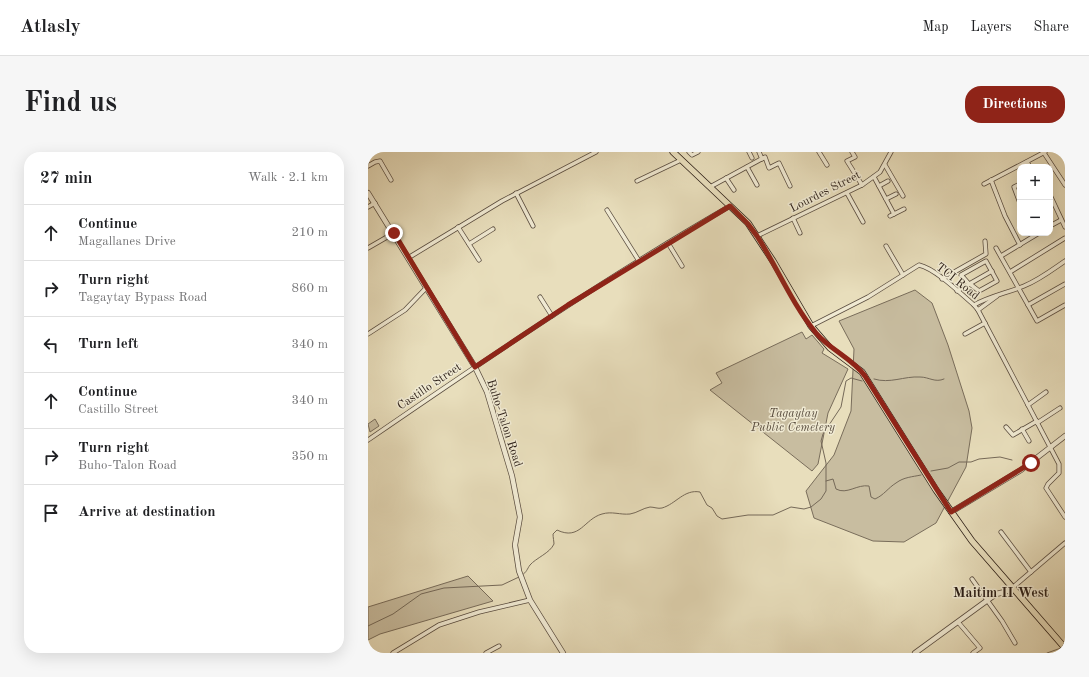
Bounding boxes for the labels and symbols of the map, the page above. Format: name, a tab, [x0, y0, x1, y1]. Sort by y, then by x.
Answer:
street label: Lourdes Street	[788, 169, 863, 215]
route end	[385, 224, 403, 242]
street label: TCI Road	[933, 261, 981, 302]
street label: Castillo Street	[395, 361, 464, 413]
street label: Buho-Talon Road	[484, 378, 524, 469]
park label: Tagaytay Public Cemetery	[750, 408, 836, 434]
route start	[1022, 454, 1040, 472]
district label: Maitim II West	[953, 586, 1049, 600]

